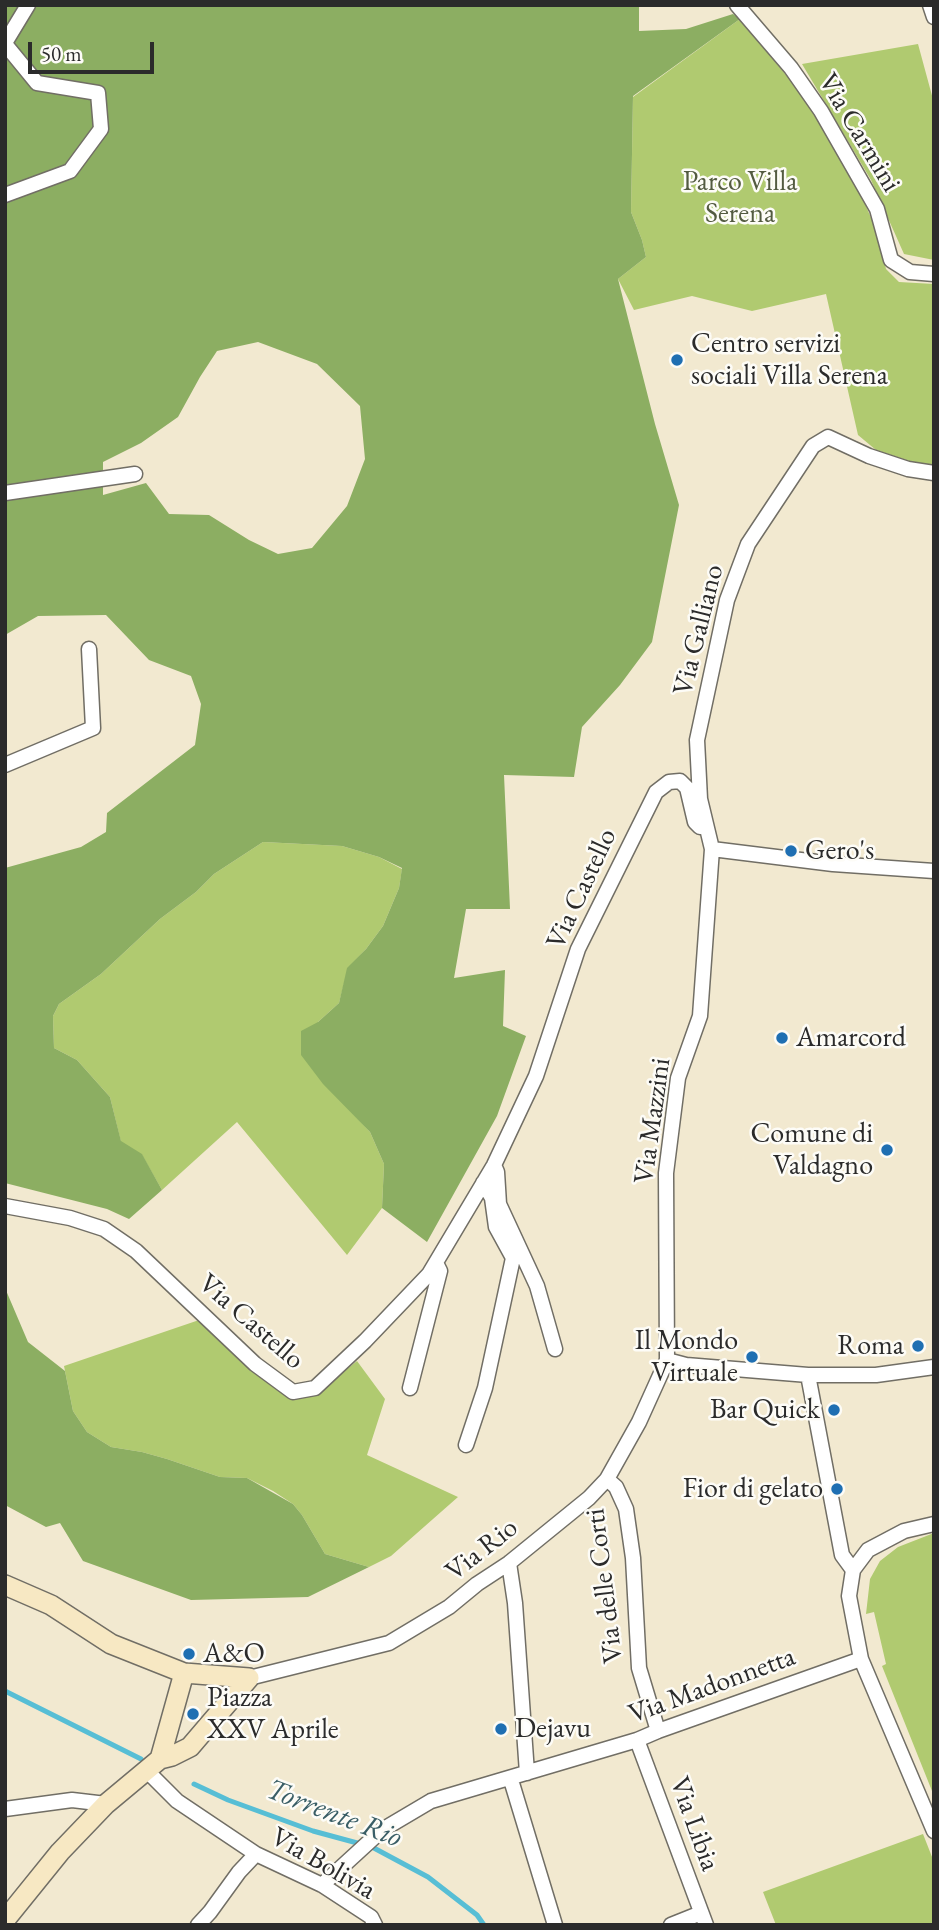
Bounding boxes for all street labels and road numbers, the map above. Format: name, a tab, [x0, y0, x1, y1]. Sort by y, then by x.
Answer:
street label: Via Carmini	[810, 68, 908, 198]
street label: Via Galliano	[667, 561, 731, 699]
street label: Via Castello	[540, 823, 624, 955]
street label: Via Mazzini	[628, 1056, 678, 1186]
street label: Via Castello	[191, 1267, 311, 1377]
street label: Via delle Corti	[579, 1507, 631, 1665]
street label: Via Rio	[439, 1511, 525, 1589]
street label: Via Madonnetta	[624, 1640, 800, 1732]
street label: Via Libia	[662, 1772, 726, 1876]
street label: Via Bolivia	[265, 1821, 381, 1907]

